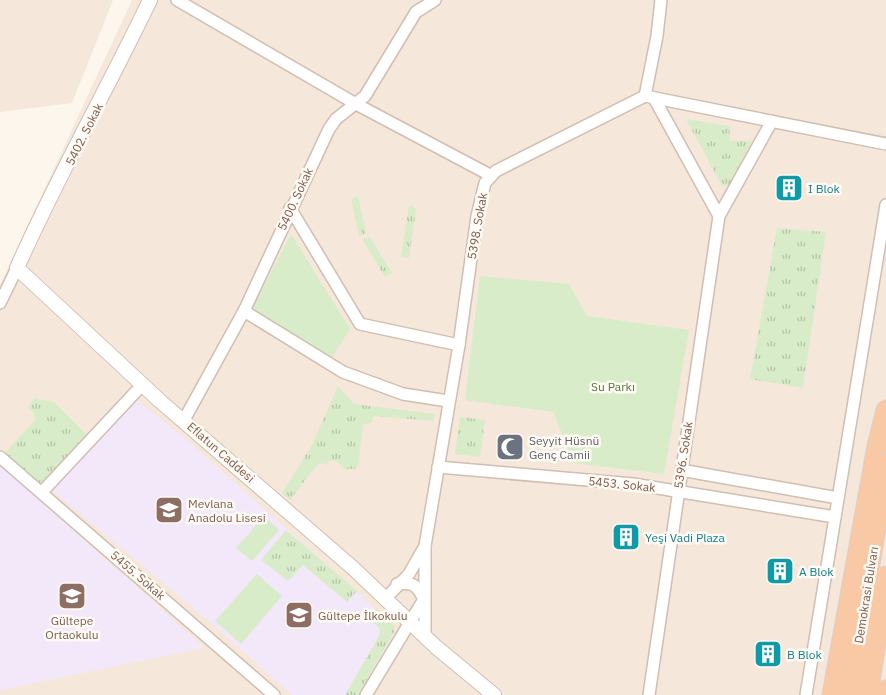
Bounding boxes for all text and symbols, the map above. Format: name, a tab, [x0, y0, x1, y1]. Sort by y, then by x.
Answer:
street label: 5402. Sokak	[62, 100, 106, 168]
street label: 5400. Sokak	[274, 165, 316, 233]
building icon: I Blok	[774, 173, 804, 203]
place label: I Blok	[808, 181, 840, 196]
street label: 5398. Sokak	[464, 191, 490, 261]
park label: Su Parkı	[591, 379, 635, 394]
street label: Eflatun Caddesi	[184, 419, 258, 485]
street label: 5396. Sokak	[670, 420, 696, 490]
mosque icon: Seyyit Hüsnü Genç Camii	[495, 432, 525, 462]
place label: Seyyit Hüsnü Genç Camii	[529, 433, 599, 462]
street label: 5453. Sokak	[588, 473, 657, 495]
school or university icon: Mevlana Anadolu Lisesi	[154, 495, 184, 525]
place label: Mevlana Anadolu Lisesi	[188, 496, 266, 525]
building icon: Yeşi Vadi Plaza	[611, 522, 641, 552]
place label: Yeşi Vadi Plaza	[645, 530, 725, 545]
street label: Demokrasi Bulvarı	[851, 545, 881, 645]
street label: 5455. Sokak	[108, 547, 169, 603]
building icon: A Blok	[765, 556, 795, 586]
place label: A Blok	[799, 564, 834, 579]
school or university icon: Gültepe Ortaokulu	[57, 581, 87, 611]
school or university icon: Gültepe İlkokulu	[284, 600, 314, 630]
place label: Gültepe İlkokulu	[318, 608, 408, 623]
place label: Gültepe Ortaokulu	[45, 613, 99, 642]
building icon: B Blok	[753, 639, 783, 669]
place label: B Blok	[787, 647, 822, 662]

